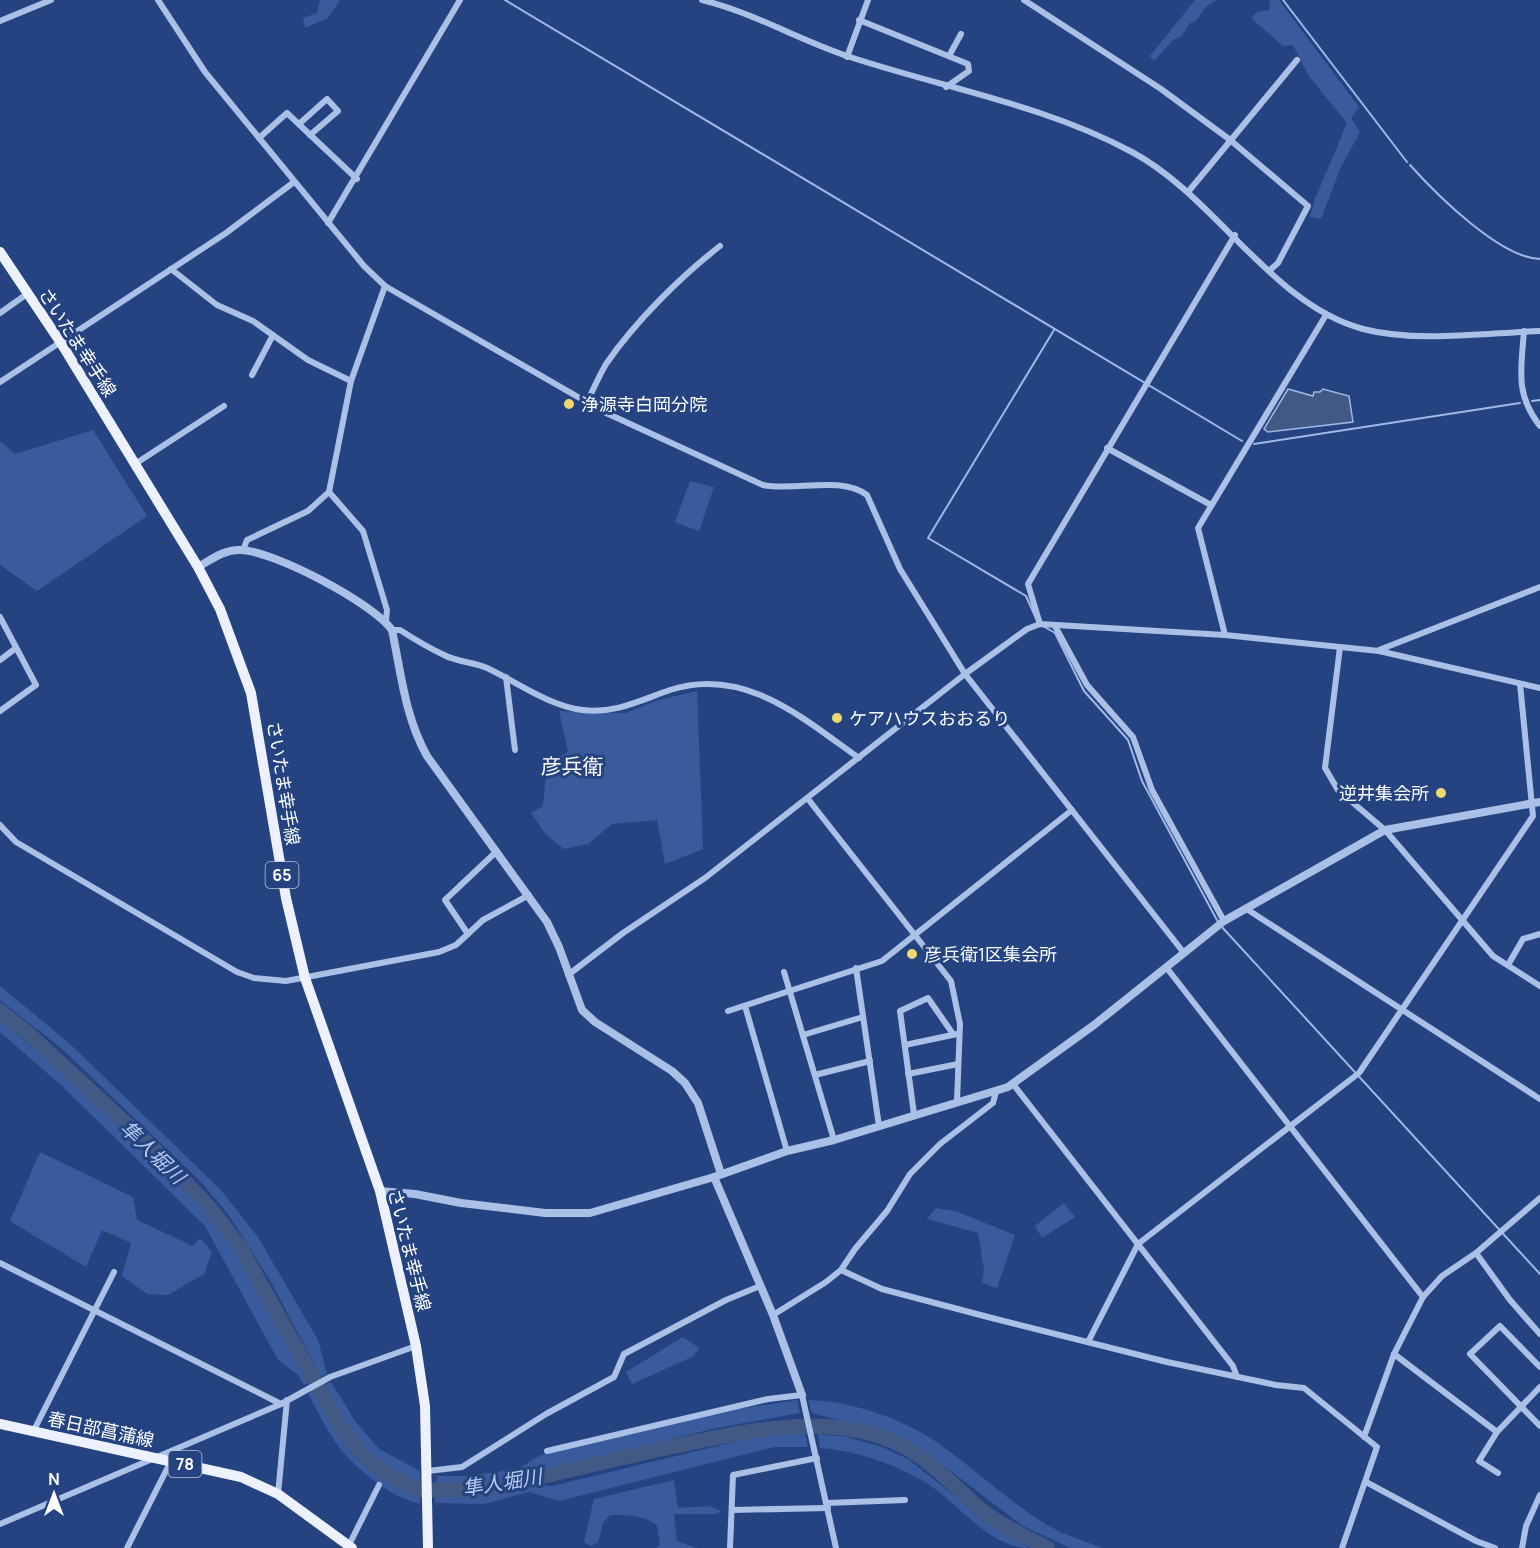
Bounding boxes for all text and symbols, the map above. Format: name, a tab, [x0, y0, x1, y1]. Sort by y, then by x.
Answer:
street label: さいたま幸手線	[34, 283, 122, 401]
place label: 浄源寺白岡分院	[581, 392, 707, 416]
marker: 浄源寺白岡分院	[562, 397, 576, 411]
place label: ケアハウスおおるり	[849, 706, 1010, 730]
marker: ケアハウスおおるり	[830, 711, 844, 725]
street label: さいたま幸手線	[262, 719, 306, 847]
district label: 彦兵衛	[541, 752, 604, 780]
place label: 逆井集会所	[1339, 781, 1429, 805]
marker: 逆井集会所	[1434, 786, 1448, 800]
road number: 65	[266, 862, 298, 888]
place label: 彦兵衛1区集会所	[924, 942, 1057, 966]
marker: 彦兵衛1区集会所	[905, 947, 919, 961]
water label: 隼人堀川	[115, 1115, 193, 1191]
street label: さいたま幸手線	[383, 1186, 437, 1314]
street label: 春日部菖蒲線	[46, 1406, 156, 1452]
road number: 78	[168, 1451, 201, 1477]
water label: 隼人堀川	[460, 1462, 546, 1502]
north arrow	[24, 1464, 84, 1524]
text: N	[48, 1468, 60, 1490]

